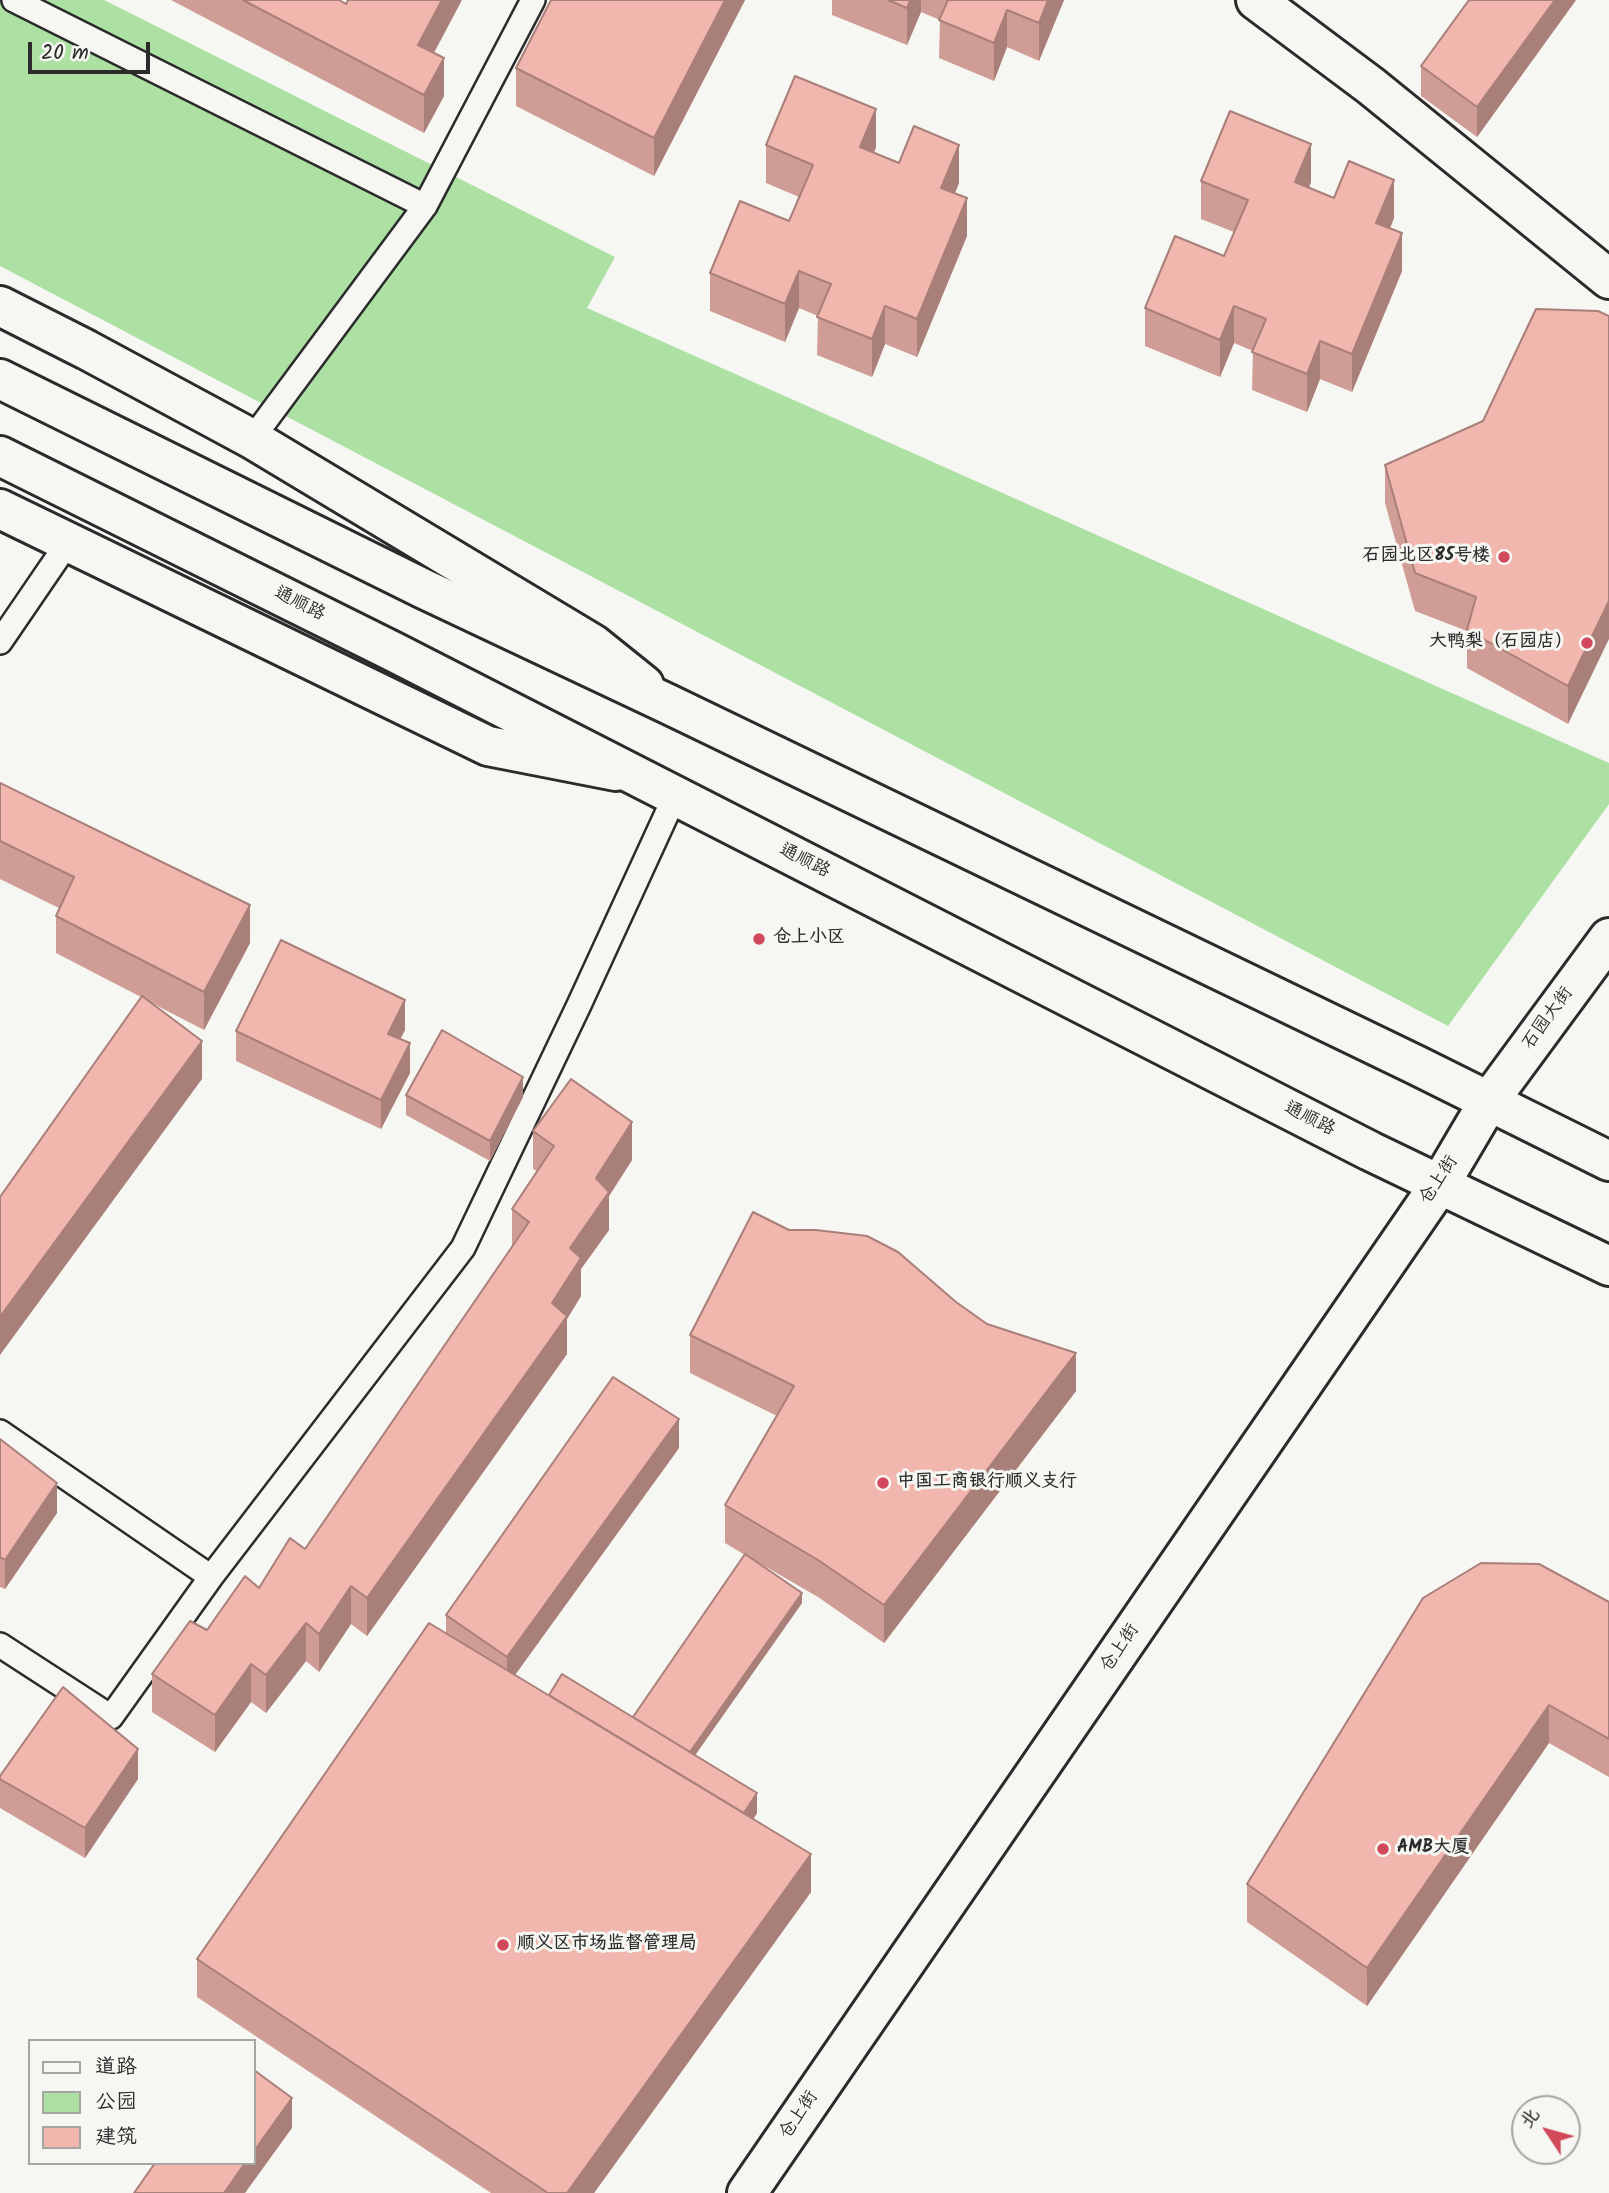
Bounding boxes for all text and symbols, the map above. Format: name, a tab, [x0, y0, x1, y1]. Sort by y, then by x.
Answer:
scale bar	[32, 28, 154, 72]
text: 20 m	[41, 37, 89, 70]
place label: 石园北区85号楼	[1362, 546, 1490, 568]
marker: 石园北区85号楼	[1496, 549, 1512, 565]
street label: 通顺路	[270, 583, 328, 627]
place label: 大鸭梨（石园店）	[1429, 632, 1573, 654]
marker: 大鸭梨（石园店）	[1579, 635, 1595, 651]
street label: 通顺路	[775, 840, 833, 884]
place label: 仓上小区	[773, 928, 845, 950]
marker: 仓上小区	[751, 931, 767, 947]
street label: 石园大街	[1519, 984, 1579, 1054]
street label: 通顺路	[1280, 1098, 1338, 1142]
street label: 仓上街	[1416, 1152, 1464, 1210]
place label: 中国工商银行顺义支行	[897, 1472, 1077, 1494]
marker: 中国工商银行顺义支行	[875, 1475, 891, 1491]
street label: 仓上街	[1097, 1621, 1145, 1677]
place label: AMB大厦	[1397, 1838, 1469, 1860]
marker: AMB大厦	[1375, 1841, 1391, 1857]
place label: 顺义区市场监督管理局	[517, 1934, 697, 1956]
marker: 顺义区市场监督管理局	[495, 1937, 511, 1953]
legend	[28, 2039, 256, 2165]
text: 道路	[95, 2051, 137, 2084]
text: 公园	[95, 2086, 137, 2119]
street label: 仓上街	[776, 2088, 824, 2144]
north arrow	[1511, 2095, 1581, 2165]
text: 北	[1513, 2102, 1548, 2135]
text: 建筑	[95, 2121, 137, 2154]

